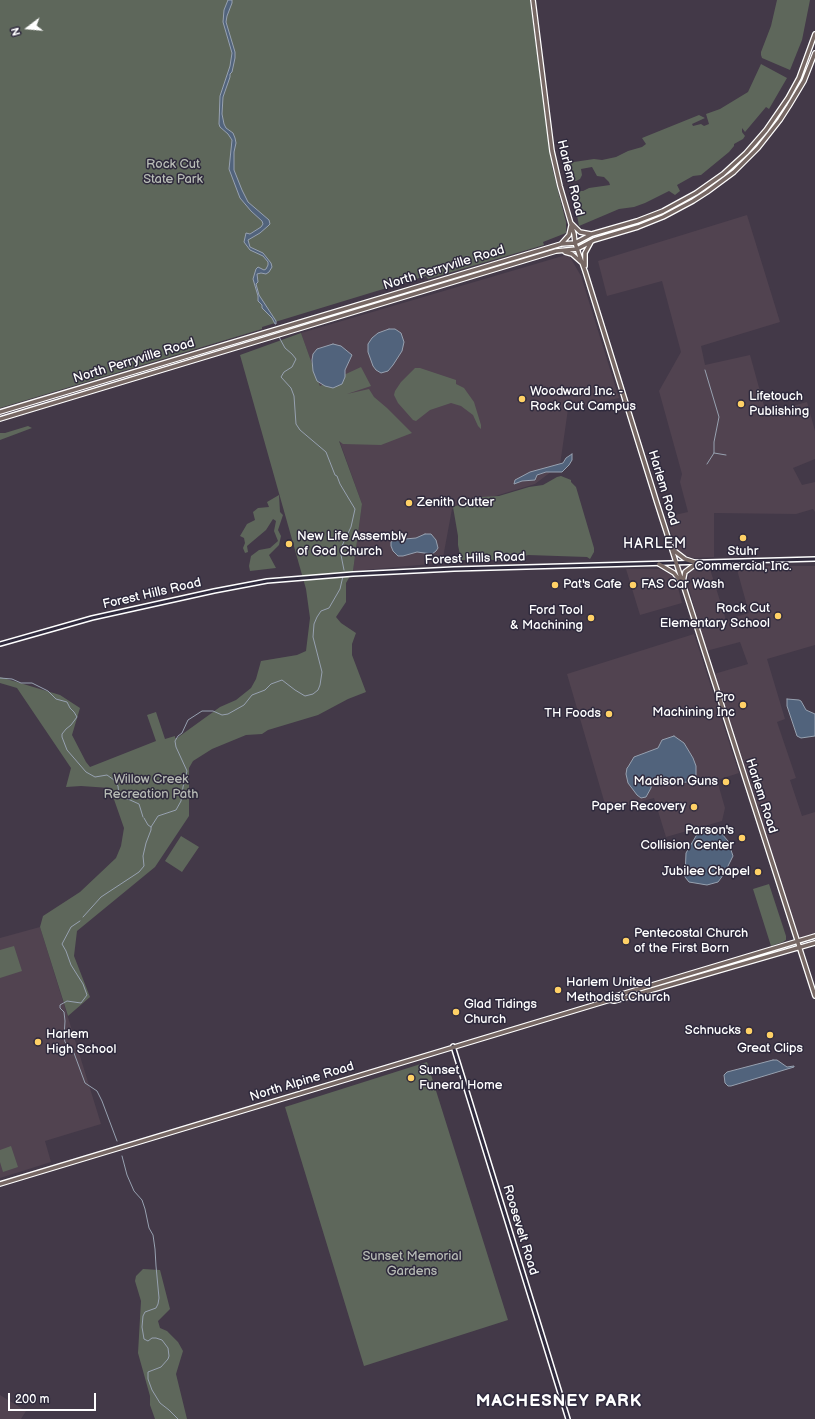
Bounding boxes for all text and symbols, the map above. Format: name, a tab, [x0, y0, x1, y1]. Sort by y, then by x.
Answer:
north arrow	[8, 8, 48, 48]
text: N	[9, 26, 23, 37]
street label: Harlem Road	[553, 138, 587, 218]
park label: Rock Cut State Park	[143, 157, 203, 188]
street label: North Perryville Road	[382, 242, 506, 294]
street label: North Perryville Road	[72, 335, 196, 387]
place label: Woodward Inc. - Rock Cut Campus	[530, 384, 636, 415]
place label: Lifetouch Publishing	[749, 389, 809, 420]
marker: Woodward Inc. - Rock Cut Campus	[517, 394, 527, 404]
marker: Lifetouch Publishing	[736, 399, 746, 409]
street label: Harlem Road	[644, 449, 682, 527]
place label: Zenith Cutter	[417, 495, 494, 511]
marker: Zenith Cutter	[404, 498, 414, 508]
place label: New Life Assembly of God Church	[297, 529, 407, 560]
marker: Stuhr Commercial, Inc.	[738, 533, 748, 543]
district label: HARLEM	[623, 536, 687, 552]
marker: New Life Assembly of God Church	[284, 539, 294, 549]
place label: Stuhr Commercial, Inc.	[694, 544, 792, 575]
street label: Forest Hills Road	[424, 549, 526, 569]
street label: Forest Hills Road	[101, 575, 203, 613]
place label: Pat's Cafe	[563, 577, 622, 593]
place label: FAS Car Wash	[641, 577, 724, 593]
marker: Pat's Cafe	[550, 580, 560, 590]
marker: FAS Car Wash	[628, 580, 638, 590]
place label: Rock Cut Elementary School	[660, 601, 770, 632]
place label: Ford Tool & Machining	[510, 603, 583, 634]
marker: Rock Cut Elementary School	[773, 611, 783, 621]
marker: Ford Tool & Machining	[586, 613, 596, 623]
place label: Pro Machining Inc	[652, 690, 735, 721]
marker: Pro Machining Inc	[738, 700, 748, 710]
place label: TH Foods	[544, 706, 601, 722]
marker: TH Foods	[604, 709, 614, 719]
street label: Harlem Road	[742, 757, 780, 835]
park label: Willow Creek Recreation Path	[104, 772, 198, 803]
place label: Madison Guns	[634, 774, 718, 790]
marker: Madison Guns	[721, 777, 731, 787]
place label: Paper Recovery	[591, 799, 686, 815]
marker: Paper Recovery	[689, 802, 699, 812]
place label: Parson's Collision Center	[641, 823, 734, 854]
marker: Parson's Collision Center	[737, 833, 747, 843]
place label: Jubilee Chapel	[662, 864, 750, 880]
marker: Jubilee Chapel	[753, 867, 763, 877]
place label: Pentecostal Church of the First Born	[634, 926, 748, 957]
marker: Pentecostal Church of the First Born	[621, 936, 631, 946]
place label: Harlem United Methodist Church	[566, 975, 670, 1006]
marker: Harlem United Methodist Church	[553, 985, 563, 995]
place label: Glad Tidings Church	[464, 997, 537, 1028]
marker: Glad Tidings Church	[451, 1007, 461, 1017]
place label: Schnucks	[685, 1023, 741, 1039]
marker: Schnucks	[744, 1026, 754, 1036]
place label: Harlem High School	[46, 1027, 116, 1058]
marker: Great Clips	[765, 1030, 775, 1040]
marker: Harlem High School	[33, 1037, 43, 1047]
place label: Great Clips	[737, 1041, 803, 1057]
street label: North Alpine Road	[248, 1059, 356, 1105]
place label: Sunset Funeral Home	[419, 1063, 502, 1094]
marker: Sunset Funeral Home	[406, 1073, 416, 1083]
street label: Roosevelt Road	[499, 1183, 541, 1277]
park label: Sunset Memorial Gardens	[362, 1249, 462, 1280]
scale bar	[10, 1385, 98, 1411]
text: 200 m	[15, 1392, 49, 1407]
district label: MACHESNEY PARK	[476, 1392, 642, 1412]

